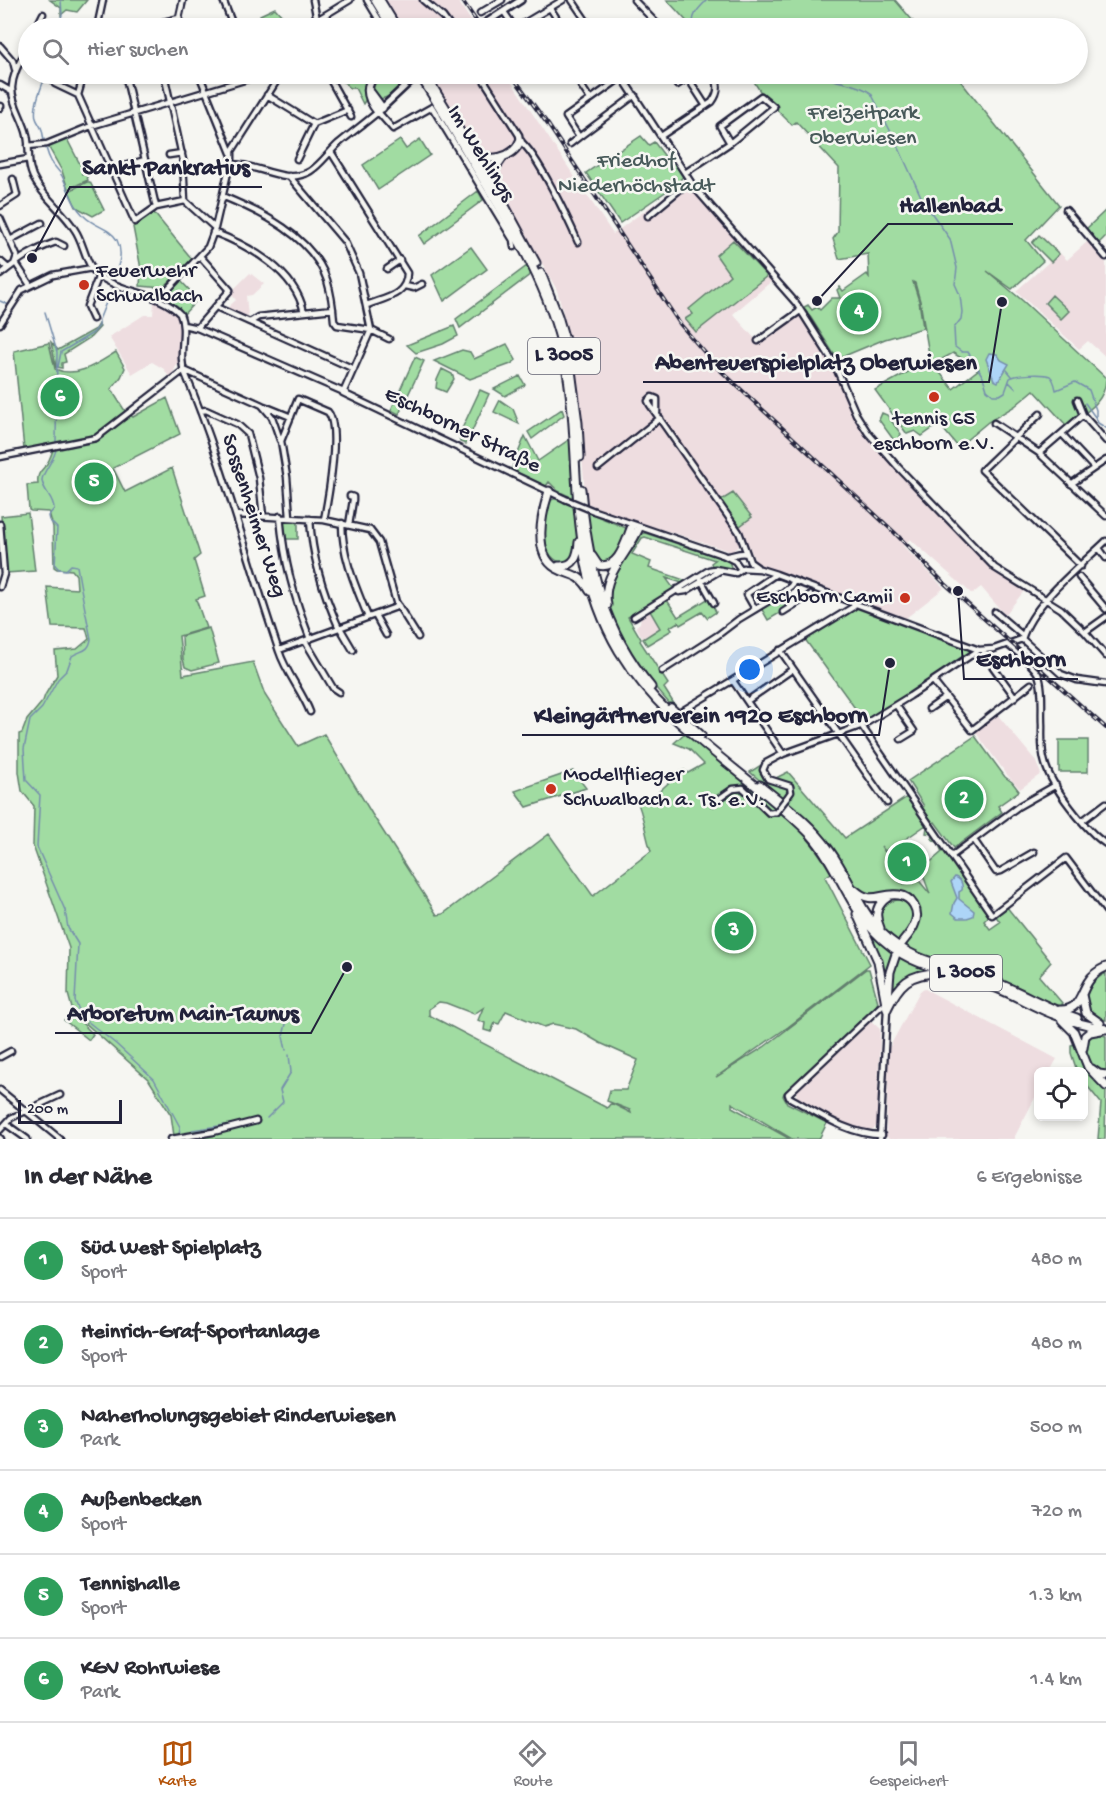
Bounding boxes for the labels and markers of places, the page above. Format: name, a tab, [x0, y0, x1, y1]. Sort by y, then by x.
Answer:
callout: Sankt Pankratius	[70, 145, 262, 187]
callout: Hallenbad	[888, 182, 1013, 224]
place label: Feuerwehr Schwalbach	[95, 259, 203, 310]
marker: Feuerwehr Schwalbach	[77, 278, 91, 292]
pin: 4	[840, 290, 878, 334]
callout: Abenteuerspielplatz Oberwiesen	[643, 340, 989, 382]
pin: 6	[40, 374, 80, 420]
marker: tennis 65 eschborn e.V.	[927, 390, 941, 404]
place label: tennis 65 eschborn e.V.	[873, 407, 995, 458]
pin: 5	[74, 460, 113, 504]
place label: Eschborn Camii	[756, 585, 893, 611]
marker: Eschborn Camii	[898, 591, 912, 605]
callout: Eschborn	[964, 637, 1078, 679]
callout: Kleingärtnerverein 1920 Eschborn	[522, 693, 879, 735]
place label: Modellflieger Schwalbach a. Ts. e.V.	[563, 763, 765, 814]
pin: 2	[944, 776, 984, 822]
marker: Modellflieger Schwalbach a. Ts. e.V.	[544, 782, 558, 796]
pin: 1	[888, 840, 926, 884]
pin: 3	[714, 908, 754, 954]
callout: Arboretum Main-Taunus	[55, 991, 311, 1033]

